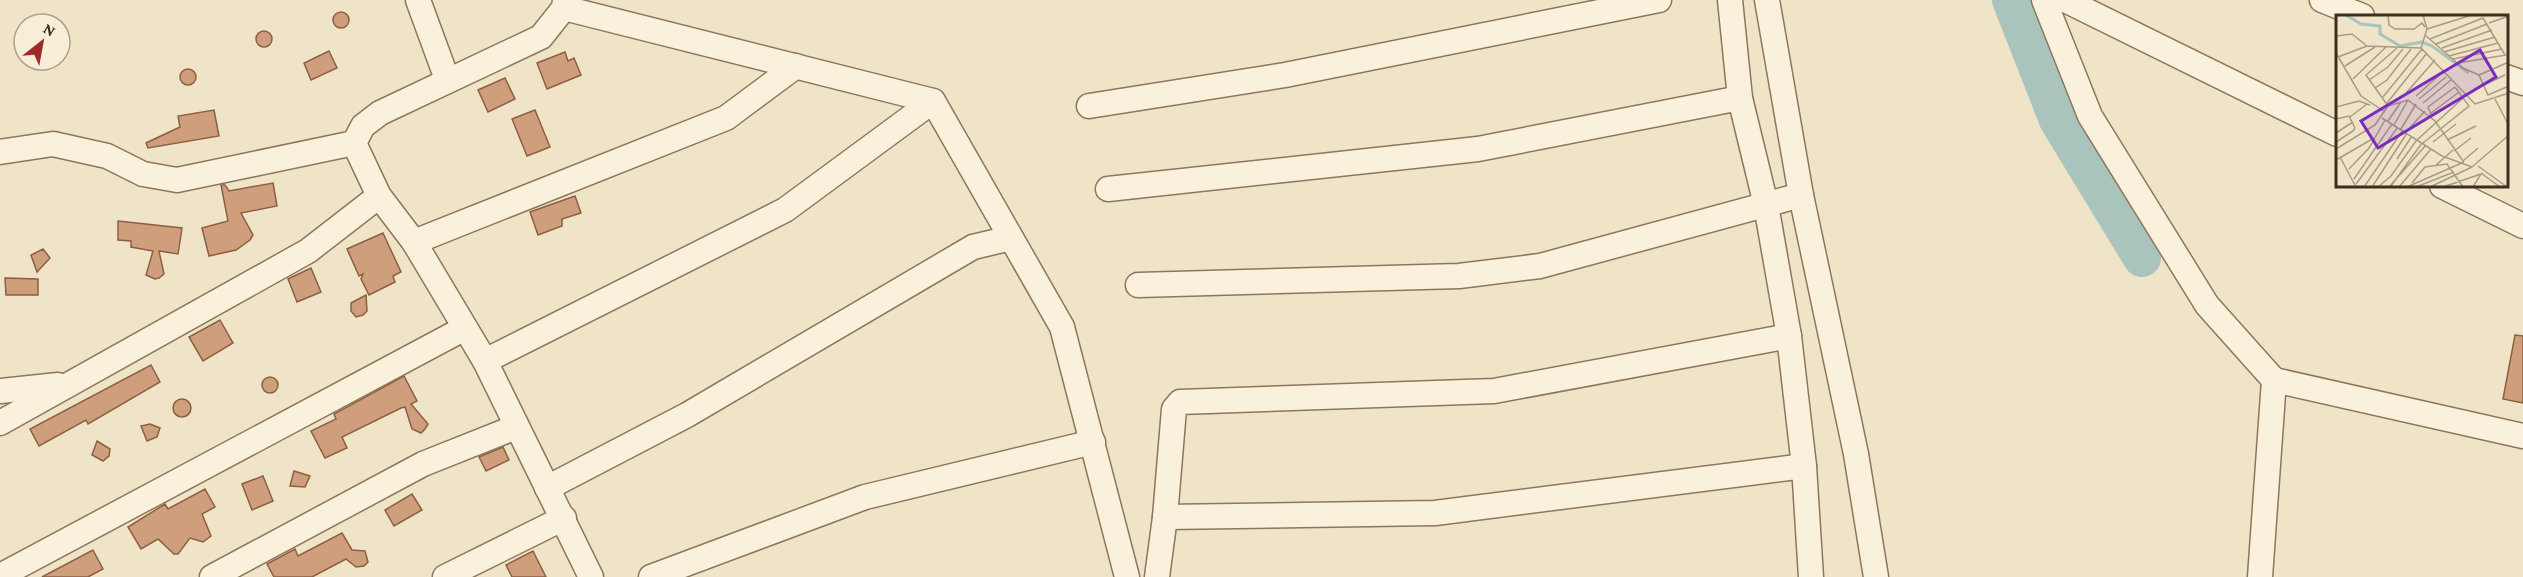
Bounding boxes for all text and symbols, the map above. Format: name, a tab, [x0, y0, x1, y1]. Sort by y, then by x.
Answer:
north arrow	[12, 12, 72, 72]
inset map	[2336, 15, 2508, 188]
text: N	[40, 19, 59, 40]

